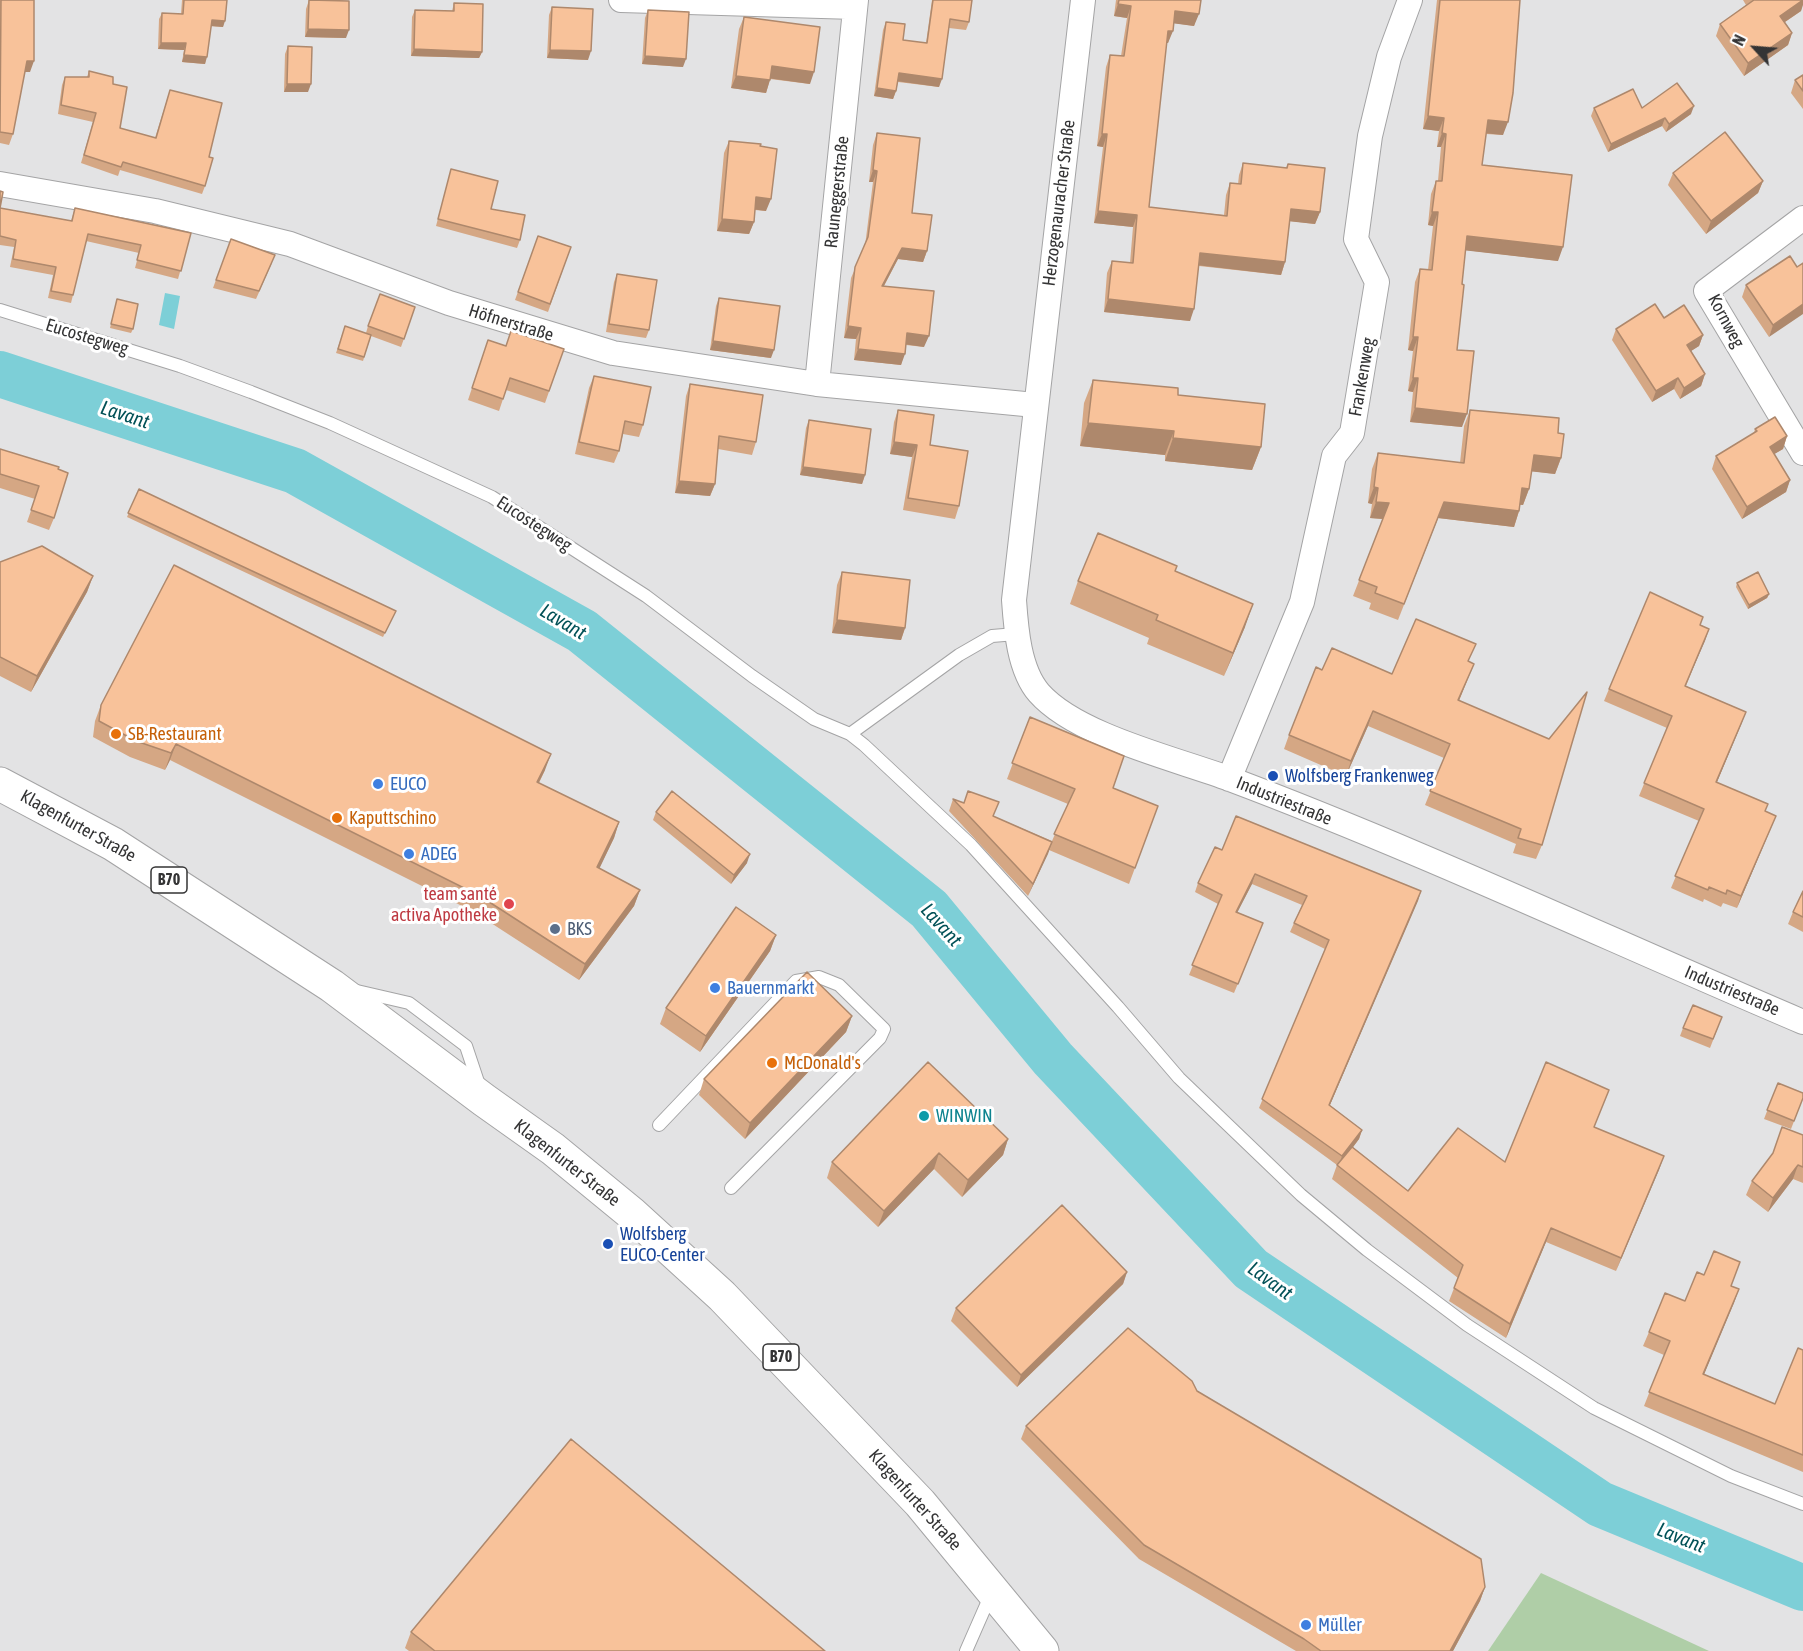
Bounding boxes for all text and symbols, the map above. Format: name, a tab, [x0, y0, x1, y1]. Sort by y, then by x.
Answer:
north arrow	[1725, 18, 1785, 78]
text: N	[1729, 32, 1749, 48]
street label: Herzogenauracher Straße	[1038, 119, 1080, 287]
street label: Rauneggerstraße	[820, 135, 854, 249]
street label: Kornweg	[1703, 291, 1749, 351]
street label: Höfnerstraße	[466, 300, 556, 346]
street label: Eucostegweg	[43, 314, 131, 360]
street label: Frankenweg	[1344, 336, 1380, 418]
water label: Lavant	[98, 396, 152, 434]
street label: Eucostegweg	[492, 492, 576, 556]
water label: Lavant	[535, 599, 591, 645]
place label: SB-Restaurant	[128, 723, 222, 745]
marker: SB-Restaurant	[109, 727, 123, 741]
place label: Wolfsberg Frankenweg	[1285, 765, 1434, 787]
marker: Wolfsberg Frankenweg	[1266, 769, 1280, 783]
street label: Industriestraße	[1233, 772, 1335, 830]
place label: EUCO	[390, 773, 427, 795]
marker: EUCO	[371, 777, 385, 791]
street label: Klagenfurter Straße	[16, 785, 140, 867]
place label: Kaputtschino	[349, 807, 436, 829]
marker: Kaputtschino	[330, 811, 344, 825]
place label: ADEG	[421, 843, 457, 865]
marker: ADEG	[402, 847, 416, 861]
road number: B70	[151, 867, 187, 893]
place label: team santé activa Apotheke	[391, 883, 497, 926]
marker: team santé activa Apotheke	[502, 897, 516, 911]
water label: Lavant	[915, 898, 967, 952]
place label: BKS	[567, 918, 592, 940]
marker: BKS	[548, 922, 562, 936]
street label: Industriestraße	[1681, 961, 1783, 1021]
place label: Bauernmarkt	[727, 977, 815, 999]
marker: Bauernmarkt	[708, 981, 722, 995]
place label: McDonald's	[784, 1052, 861, 1074]
marker: McDonald's	[765, 1056, 779, 1070]
place label: WINWIN	[936, 1105, 993, 1127]
marker: WINWIN	[917, 1109, 931, 1123]
street label: Klagenfurter Straße	[510, 1115, 624, 1211]
place label: Wolfsberg EUCO-Center	[620, 1223, 705, 1266]
marker: Wolfsberg EUCO-Center	[601, 1237, 615, 1251]
water label: Lavant	[1243, 1257, 1297, 1305]
road number: B70	[763, 1344, 799, 1370]
street label: Klagenfurter Straße	[864, 1445, 966, 1555]
water label: Lavant	[1653, 1518, 1709, 1558]
place label: Müller	[1318, 1614, 1362, 1636]
marker: Müller	[1299, 1618, 1313, 1632]

